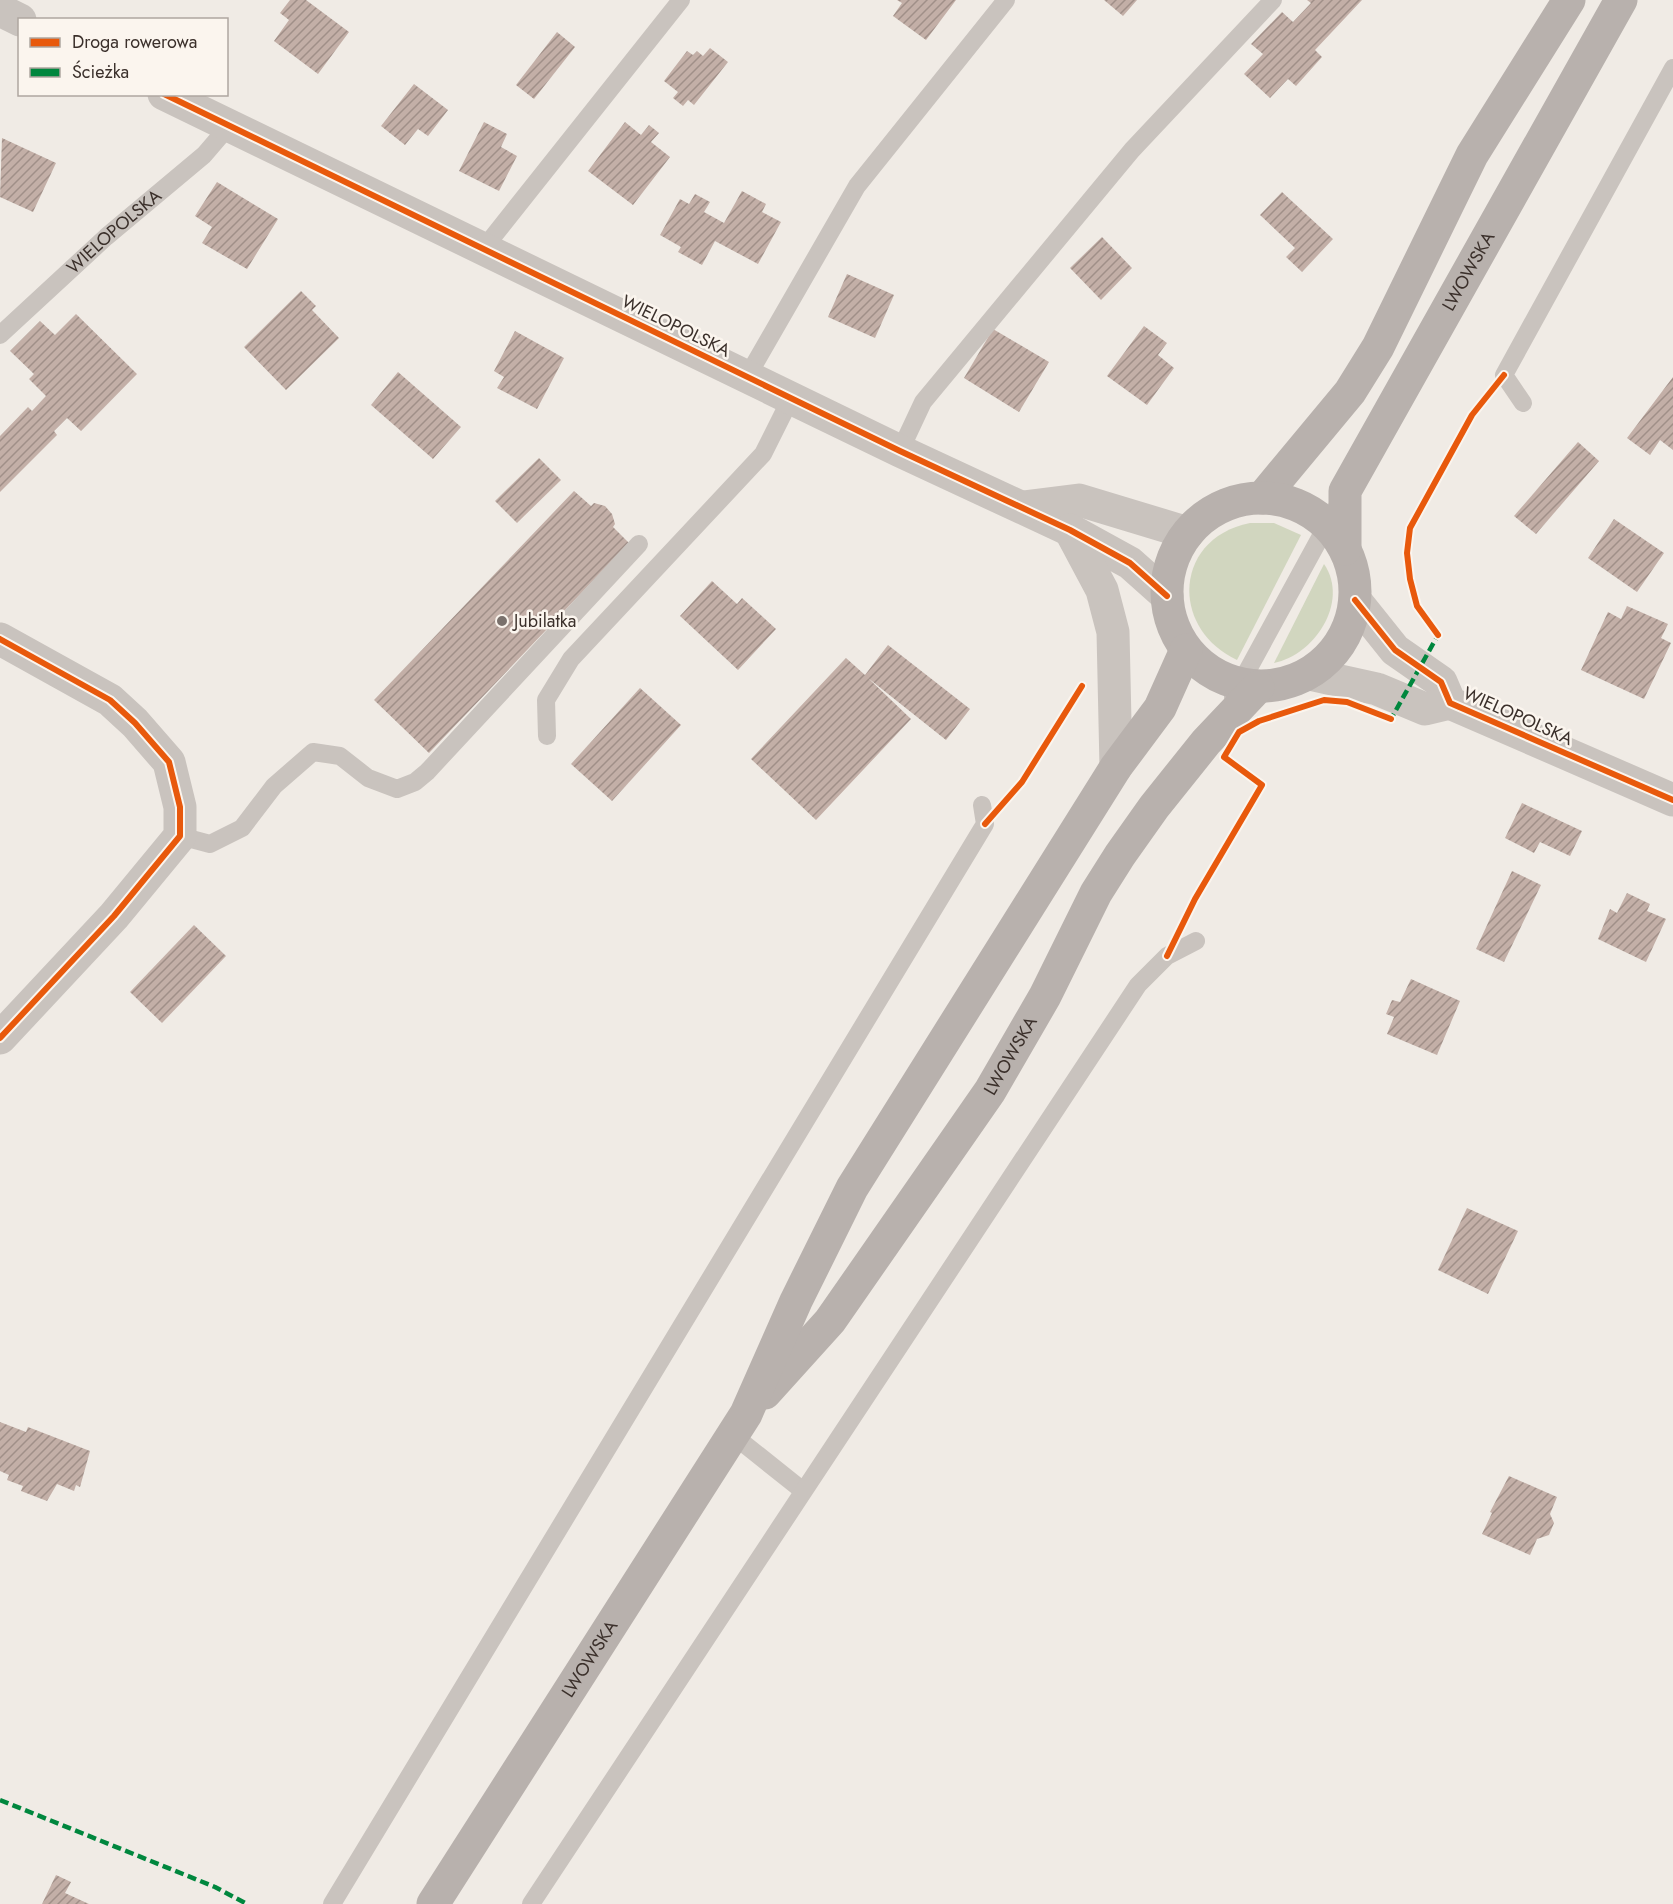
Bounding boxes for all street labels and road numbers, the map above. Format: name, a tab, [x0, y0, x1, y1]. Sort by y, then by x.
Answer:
street label: WIELOPOLSKA	[61, 183, 167, 280]
street label: LWOWSKA	[1436, 227, 1501, 316]
street label: WIELOPOLSKA	[617, 288, 735, 364]
street label: WIELOPOLSKA	[1459, 680, 1577, 752]
street label: LWOWSKA	[977, 1011, 1044, 1100]
street label: LWOWSKA	[555, 1615, 624, 1703]

